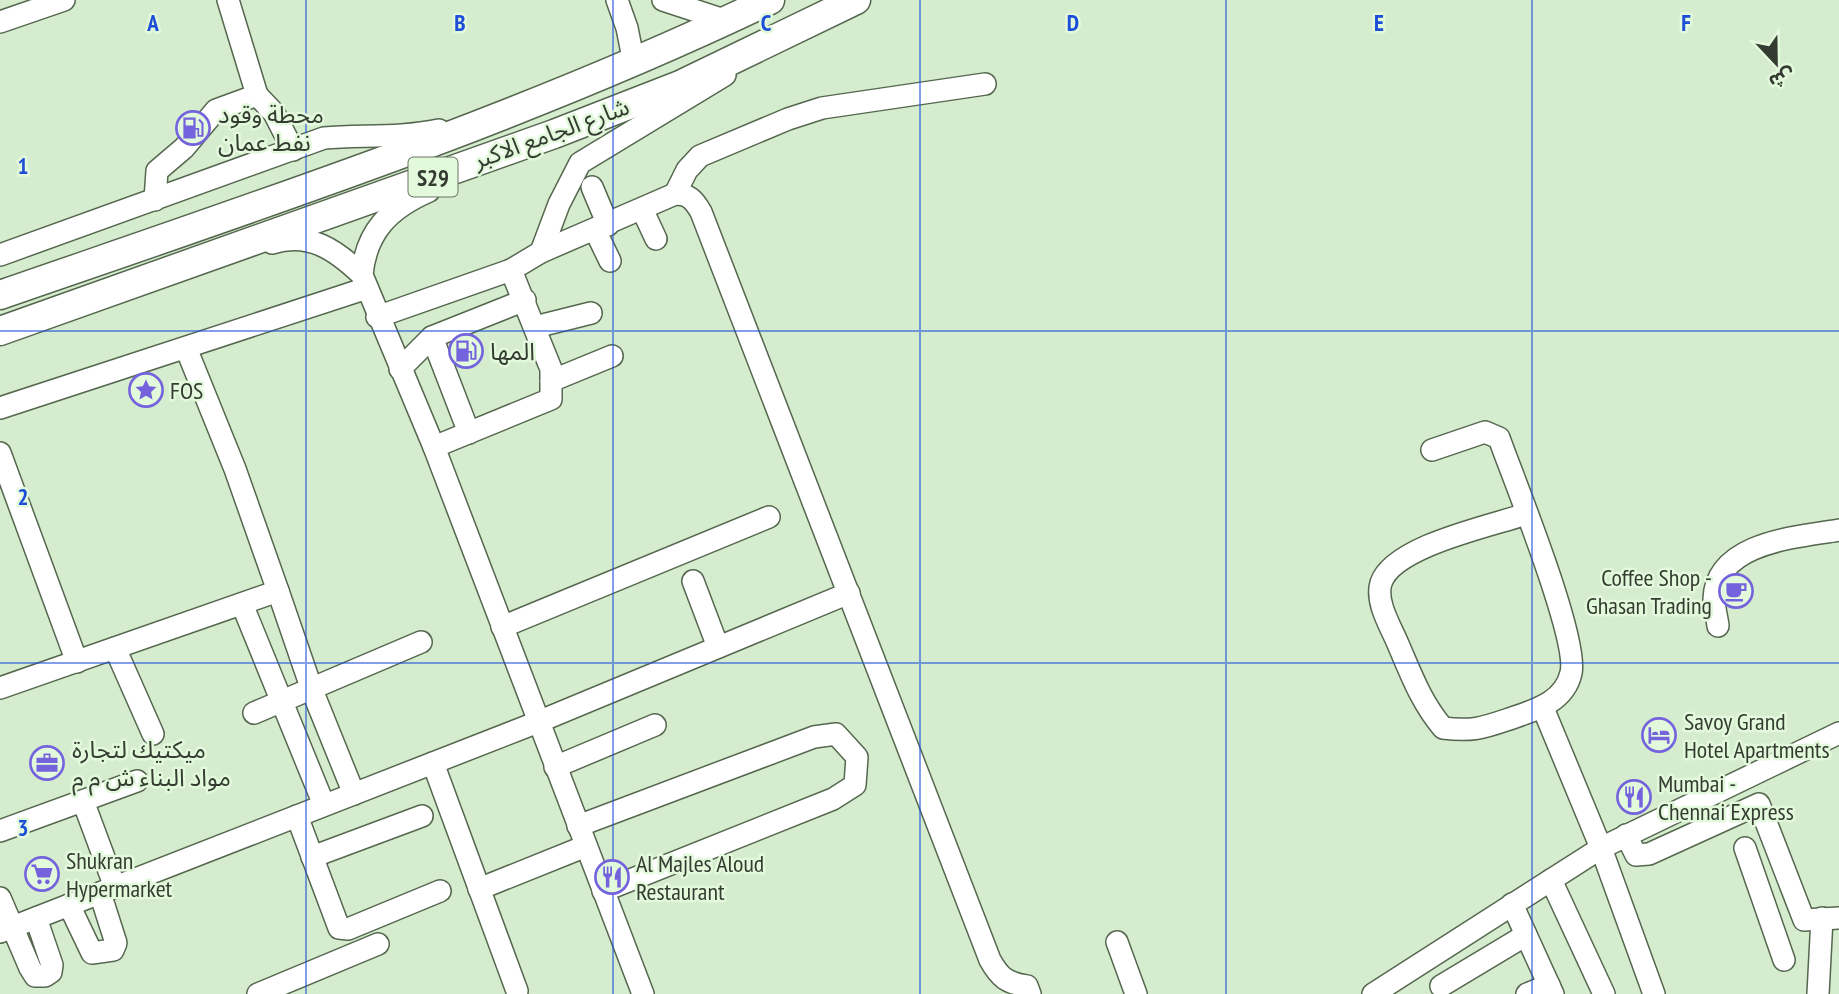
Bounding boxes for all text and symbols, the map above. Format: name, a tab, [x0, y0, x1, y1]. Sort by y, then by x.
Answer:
text: A	[146, 8, 159, 37]
text: B	[454, 8, 466, 37]
text: C	[761, 8, 772, 37]
text: D	[1067, 8, 1079, 37]
text: E	[1374, 8, 1384, 37]
text: F	[1681, 8, 1691, 37]
north arrow	[1741, 28, 1811, 98]
text: ش	[1766, 63, 1799, 95]
street label: شارع الجامع الاكبر	[468, 90, 634, 178]
place label: محطة وقود نفط عمان	[218, 99, 324, 158]
fuel station icon: محطة وقود نفط عمان	[174, 109, 212, 147]
text: 1	[18, 151, 29, 180]
road number: S29	[408, 158, 458, 196]
fuel station icon: المه‍ا	[447, 332, 485, 370]
place label: المه‍ا	[490, 336, 535, 367]
place icon: FOS	[127, 371, 165, 409]
place label: FOS	[170, 375, 203, 406]
text: 2	[18, 482, 29, 511]
place label: Coffee Shop - Ghasan Trading	[1586, 562, 1712, 621]
cafe icon: Coffee Shop - Ghasan Trading	[1717, 572, 1755, 610]
place label: Savoy Grand Hotel Apartments	[1684, 706, 1830, 765]
hotel icon: Savoy Grand Hotel Apartments	[1640, 716, 1678, 754]
place label: ميكتيك لتجارة مواد البناء ش م م	[72, 734, 231, 796]
office icon: ميكتيك لتجارة مواد البناء ش م م	[28, 744, 66, 782]
place label: Mumbai - Chennai Express	[1658, 768, 1794, 827]
restaurant icon: Mumbai - Chennai Express	[1615, 778, 1653, 816]
text: 3	[18, 813, 29, 842]
place label: Shukran Hypermarket	[66, 845, 173, 904]
place label: Al Majles Aloud Restaurant	[636, 848, 764, 907]
supermarket icon: Shukran Hypermarket	[23, 855, 61, 893]
restaurant icon: Al Majles Aloud Restaurant	[593, 858, 631, 896]

